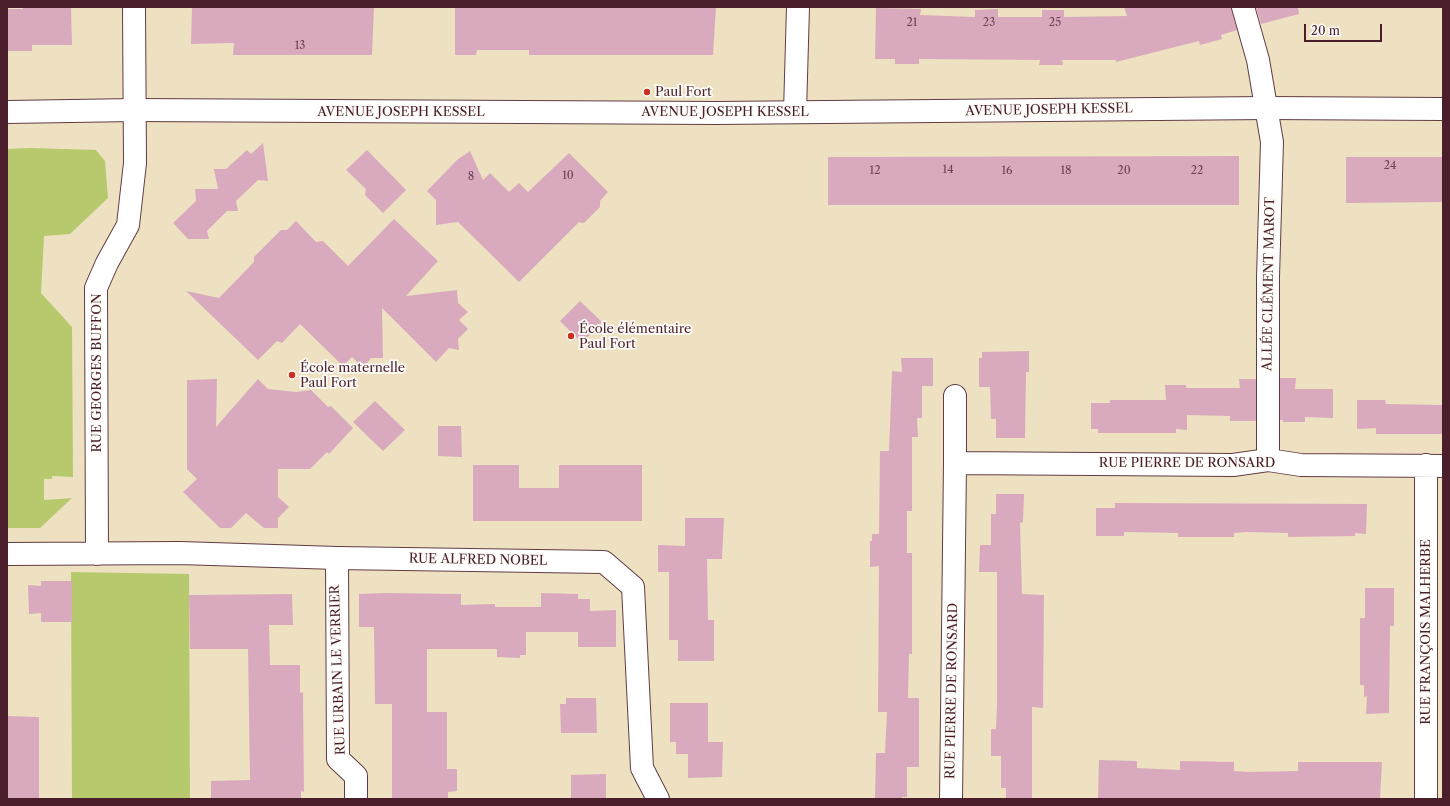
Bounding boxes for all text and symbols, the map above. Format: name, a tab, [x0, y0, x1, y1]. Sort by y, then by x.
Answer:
house number: 21	[907, 16, 917, 30]
house number: 23	[983, 16, 995, 30]
house number: 25	[1049, 16, 1061, 30]
scale bar	[1306, 16, 1384, 42]
text: 20 m	[1311, 23, 1340, 38]
house number: 13	[295, 39, 305, 53]
place label: Paul Fort	[655, 84, 712, 100]
marker: Paul Fort	[642, 87, 652, 97]
street label: AVENUE JOSEPH KESSEL	[965, 101, 1133, 119]
street label: AVENUE JOSEPH KESSEL	[317, 104, 485, 120]
street label: AVENUE JOSEPH KESSEL	[641, 104, 809, 120]
house number: 24	[1384, 159, 1396, 173]
house number: 14	[943, 163, 953, 177]
house number: 12	[870, 164, 880, 178]
house number: 16	[1001, 164, 1013, 178]
house number: 18	[1060, 164, 1072, 178]
house number: 20	[1117, 164, 1131, 178]
house number: 22	[1191, 164, 1203, 178]
house number: 10	[562, 169, 574, 183]
house number: 8	[468, 170, 474, 184]
street label: ALLÉE CLÉMENT MAROT	[1260, 197, 1278, 371]
street label: RUE GEORGES BUFFON	[89, 293, 105, 453]
place label: École élémentaire Paul Fort	[579, 321, 691, 352]
marker: École élémentaire Paul Fort	[566, 331, 576, 341]
place label: École maternelle Paul Fort	[300, 360, 405, 391]
marker: École maternelle Paul Fort	[287, 370, 297, 380]
street label: RUE PIERRE DE RONSARD	[1099, 455, 1275, 471]
street label: RUE FRANÇOIS MALHERBE	[1418, 539, 1434, 725]
street label: RUE ALFRED NOBEL	[409, 551, 547, 569]
street label: RUE URBAIN LE VERRIER	[327, 585, 349, 755]
street label: RUE PIERRE DE RONSARD	[943, 603, 961, 779]

